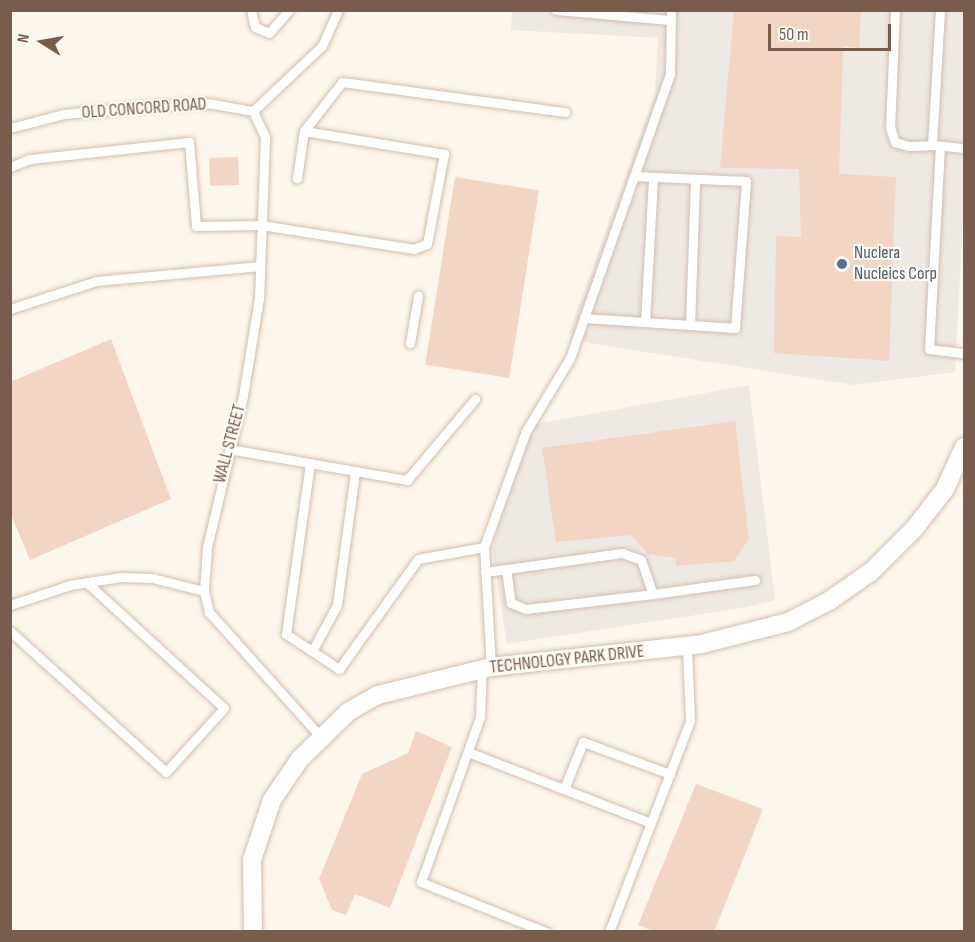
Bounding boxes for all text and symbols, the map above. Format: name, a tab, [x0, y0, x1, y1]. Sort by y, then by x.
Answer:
north arrow	[12, 12, 72, 72]
scale bar	[771, 12, 894, 50]
text: 50 m	[779, 24, 809, 45]
text: N	[14, 32, 34, 44]
street label: OLD CONCORD ROAD	[81, 94, 207, 124]
place label: Nuclera Nucleics Corp	[854, 243, 937, 286]
marker: Nuclera Nucleics Corp	[835, 257, 849, 271]
street label: WALL STREET	[209, 402, 251, 486]
street label: TECHNOLOGY PARK DRIVE	[489, 641, 645, 679]

